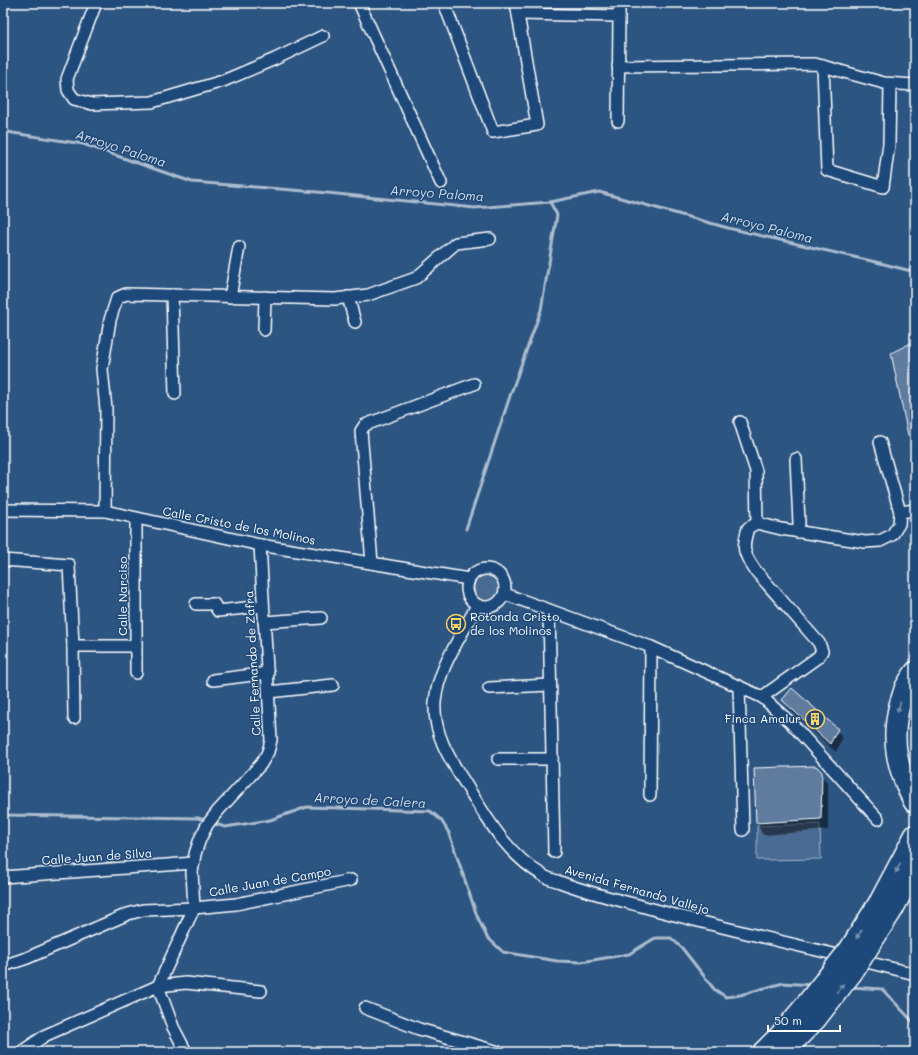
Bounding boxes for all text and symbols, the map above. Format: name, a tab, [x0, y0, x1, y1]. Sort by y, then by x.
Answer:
water label: Arroyo Paloma	[74, 125, 168, 170]
water label: Arroyo Paloma	[390, 181, 484, 204]
water label: Arroyo Paloma	[720, 207, 815, 246]
street label: Calle Cristo de los Molinos	[161, 502, 317, 548]
street label: Calle Narciso	[114, 556, 130, 636]
street label: Calle Fernando de Zafra	[240, 590, 264, 736]
place label: Rotonda Cristo de los Molinos	[470, 608, 559, 638]
bus stop icon: Rotonda Cristo de los Molinos	[445, 613, 467, 635]
one-way arrow	[896, 702, 902, 714]
building icon: Finca Amalur	[804, 708, 826, 730]
place label: Finca Amalur	[725, 710, 801, 726]
water label: Arroyo de Calera	[314, 788, 426, 811]
street label: Calle Juan de Silva	[41, 844, 153, 868]
street label: Avenida Fernando Vallejo	[563, 861, 711, 917]
street label: Calle Juan de Campo	[208, 862, 332, 900]
one-way arrow	[894, 862, 901, 874]
one-way arrow	[855, 929, 863, 939]
one-way arrow	[836, 983, 844, 994]
scale bar	[768, 1007, 840, 1033]
text: 50 m	[774, 1012, 802, 1028]

